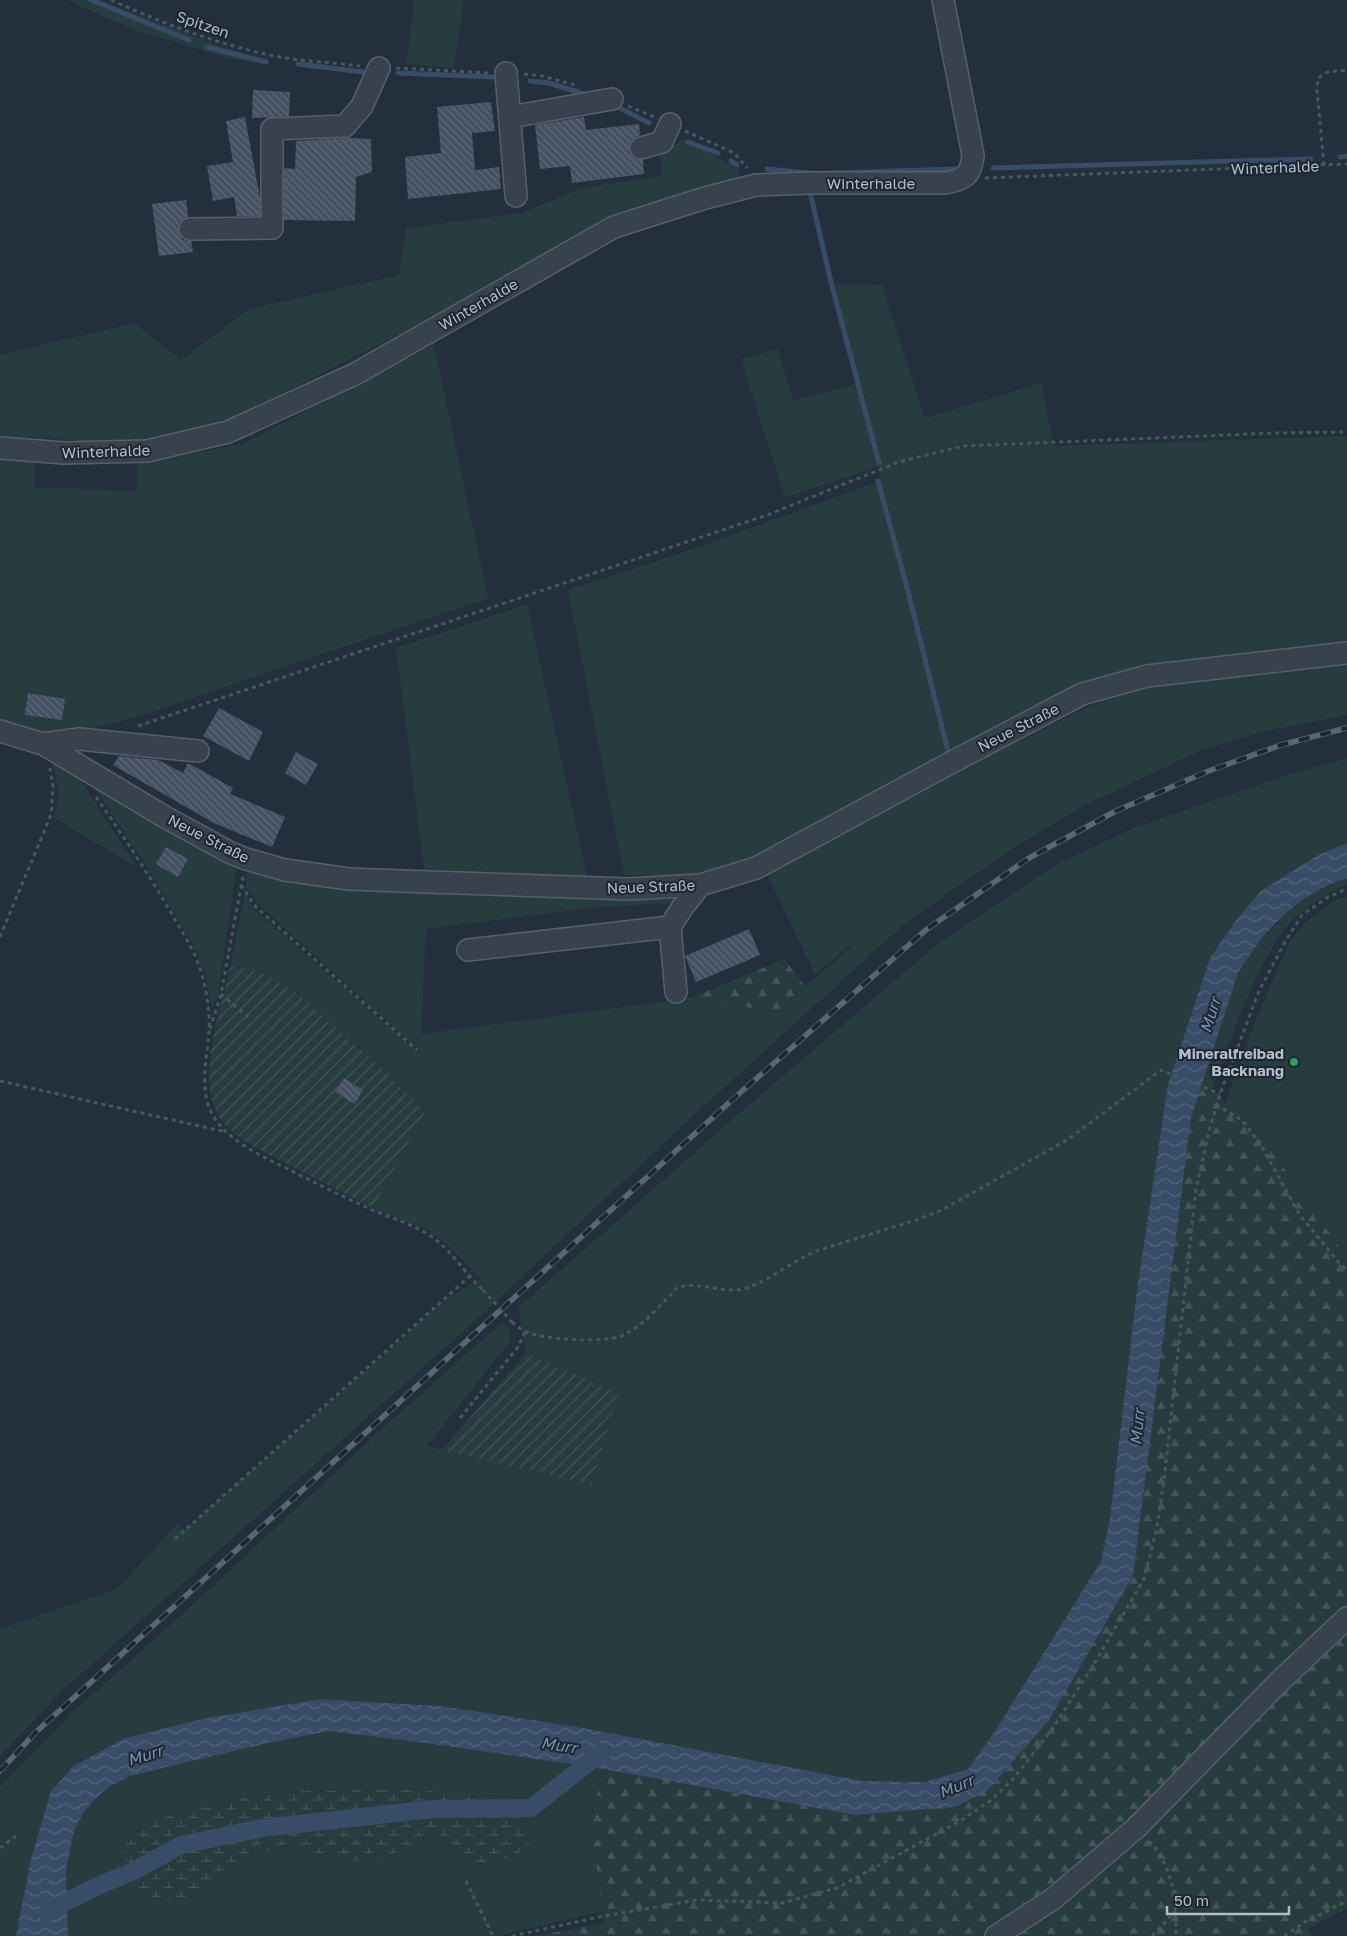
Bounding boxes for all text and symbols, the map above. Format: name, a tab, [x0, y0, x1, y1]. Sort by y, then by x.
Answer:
street label: Spitzen	[174, 7, 232, 41]
street label: Winterhalde	[1231, 156, 1320, 178]
street label: Winterhalde	[827, 174, 915, 192]
street label: Winterhalde	[435, 274, 521, 334]
street label: Winterhalde	[62, 440, 151, 462]
street label: Neue Straße	[974, 699, 1062, 755]
street label: Neue Straße	[165, 810, 253, 866]
street label: Neue Straße	[606, 875, 696, 897]
water label: Murr	[1195, 992, 1226, 1035]
place label: Mineralfreibad Backnang	[1178, 1044, 1284, 1079]
marker: Mineralfreibad Backnang	[1288, 1056, 1300, 1068]
water label: Murr	[1125, 1405, 1149, 1446]
water label: Murr	[540, 1732, 581, 1758]
water label: Murr	[125, 1739, 168, 1770]
water label: Murr	[936, 1769, 979, 1802]
scale bar	[1167, 1884, 1290, 1916]
text: 50 m	[1174, 1891, 1209, 1909]

